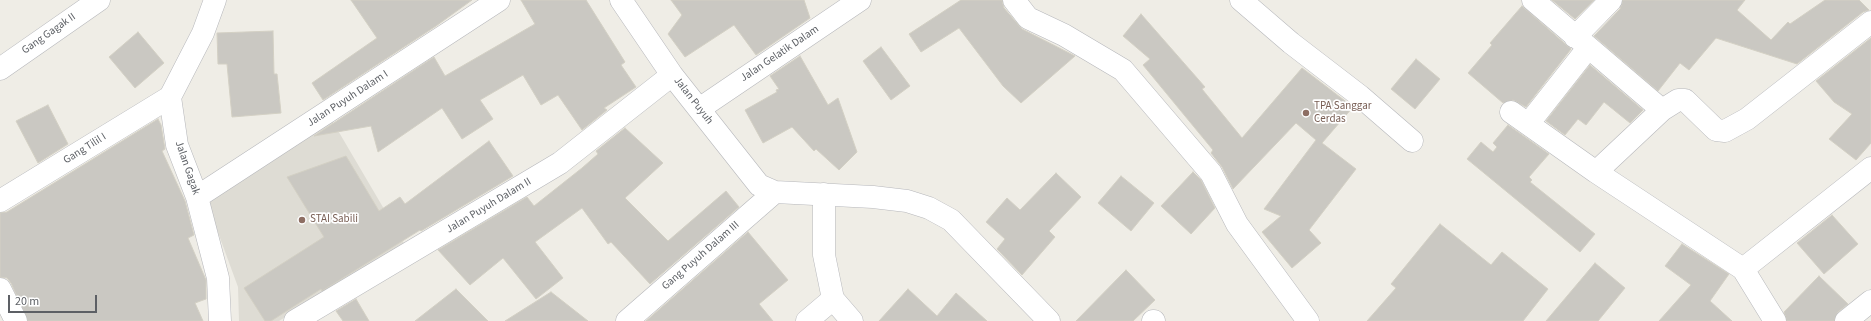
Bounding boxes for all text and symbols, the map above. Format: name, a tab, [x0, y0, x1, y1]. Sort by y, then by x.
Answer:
street label: Gang Gagak II	[20, 11, 78, 57]
street label: Jalan Gelatik Dalam	[738, 23, 822, 85]
street label: Jalan Puyuh Dalam I	[305, 68, 391, 130]
street label: Jalan Puyuh	[670, 75, 716, 127]
place label: TPA Sanggar Cerdas	[1314, 100, 1371, 126]
marker: TPA Sanggar Cerdas	[1301, 108, 1311, 118]
street label: Gang Tilil I	[61, 131, 109, 167]
street label: Jalan Gagak	[172, 139, 202, 197]
street label: Jalan Puyuh Dalam II	[444, 175, 534, 237]
place label: STAI Sabili	[310, 213, 358, 227]
marker: STAI Sabili	[297, 215, 307, 225]
street label: Gang Puyuh Dalam III	[660, 219, 742, 293]
scale bar	[10, 287, 99, 313]
text: 20 m	[15, 293, 39, 310]

